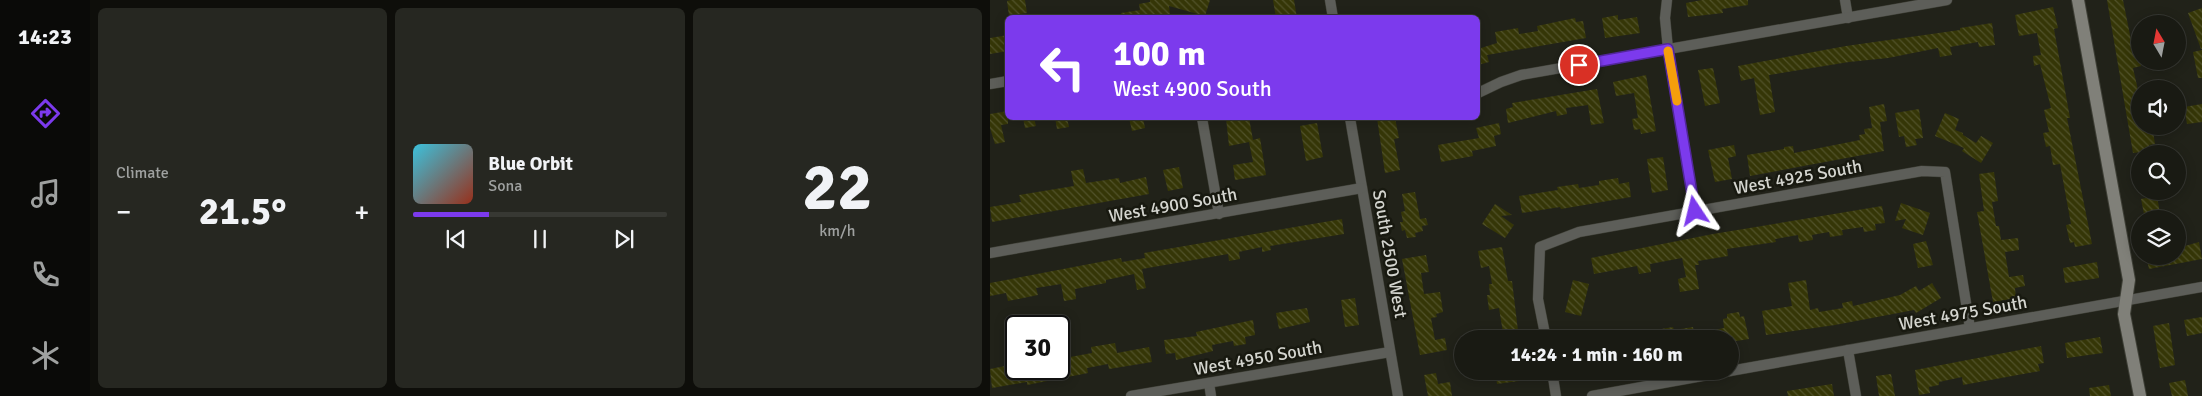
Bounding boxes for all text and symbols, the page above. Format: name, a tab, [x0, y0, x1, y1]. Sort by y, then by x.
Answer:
north arrow	[2131, 15, 2186, 70]
map controls	[2131, 15, 2186, 265]
text: 14:23	[18, 23, 72, 50]
text: 100 m	[1113, 32, 1206, 75]
icon: left	[1030, 35, 1095, 100]
pin	[1558, 44, 1600, 86]
icon: arrive	[1565, 51, 1593, 79]
text: West 4900 South	[1113, 75, 1272, 102]
button: sound	[2131, 80, 2186, 135]
icon: directions	[28, 96, 63, 131]
button: search	[2131, 145, 2186, 200]
text: 22	[802, 148, 872, 228]
text: Blue Orbit	[488, 152, 573, 176]
street label: West 4925 South	[1732, 155, 1864, 199]
text: Climate	[116, 163, 169, 183]
icon: music	[28, 176, 63, 211]
text: Sona	[488, 176, 522, 196]
street label: West 4900 South	[1107, 183, 1239, 227]
position arrow	[1668, 184, 1720, 236]
text: 21.5°	[199, 188, 286, 235]
street label: South 2500 West	[1368, 188, 1412, 320]
text: −	[116, 195, 131, 229]
text: +	[354, 195, 369, 229]
button: layers	[2131, 210, 2186, 265]
text: km/h	[819, 221, 855, 241]
icon: previous	[442, 225, 470, 253]
icon: pause	[526, 225, 554, 253]
icon: next	[610, 225, 638, 253]
icon: phone	[28, 257, 63, 292]
street label: West 4975 South	[1897, 291, 2029, 335]
speed limit sign: 30	[1005, 315, 1070, 380]
street label: West 4950 South	[1192, 336, 1324, 380]
icon: climate	[28, 338, 63, 373]
text: 14:24 · 1 min · 160 m	[1510, 343, 1683, 367]

